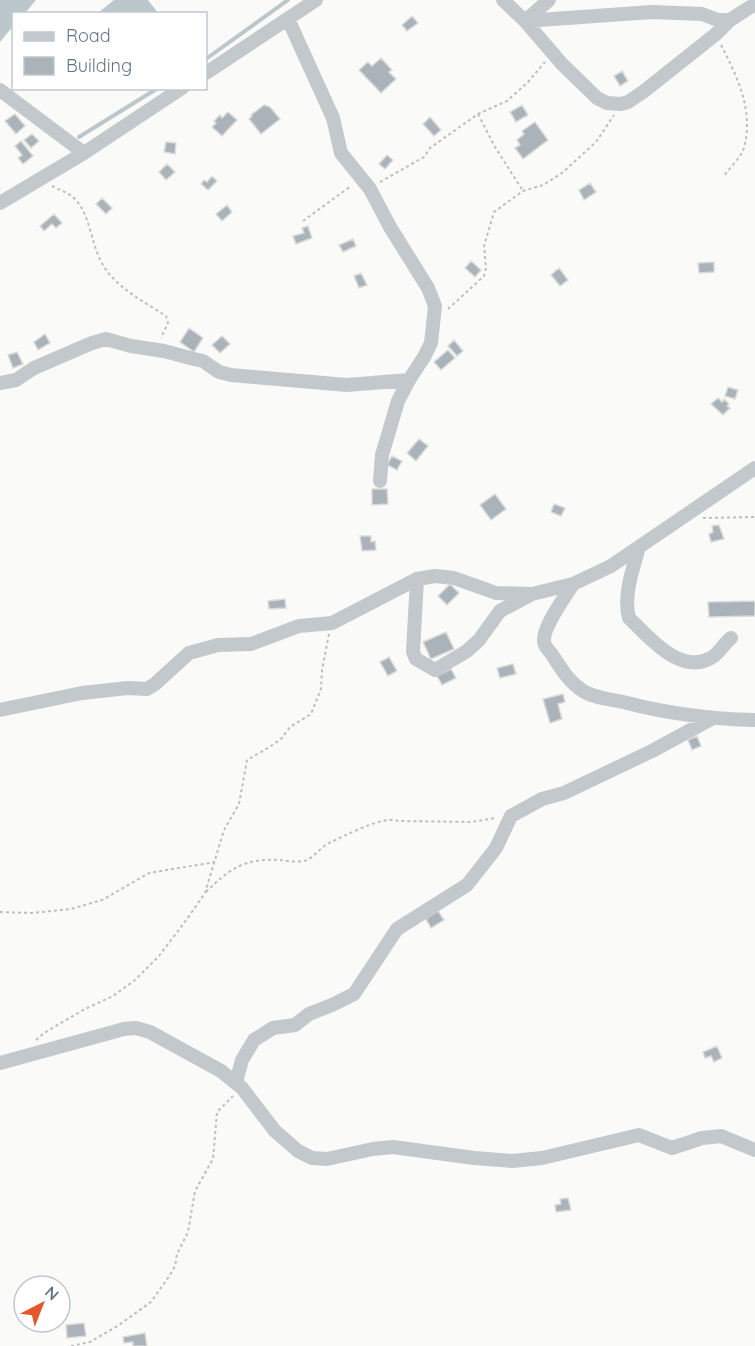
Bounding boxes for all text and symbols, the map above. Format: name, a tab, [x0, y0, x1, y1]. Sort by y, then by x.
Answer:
legend	[12, 12, 207, 90]
text: Road	[66, 24, 111, 47]
text: Building	[66, 54, 132, 77]
north arrow	[12, 1274, 72, 1334]
text: N	[41, 1281, 63, 1304]

